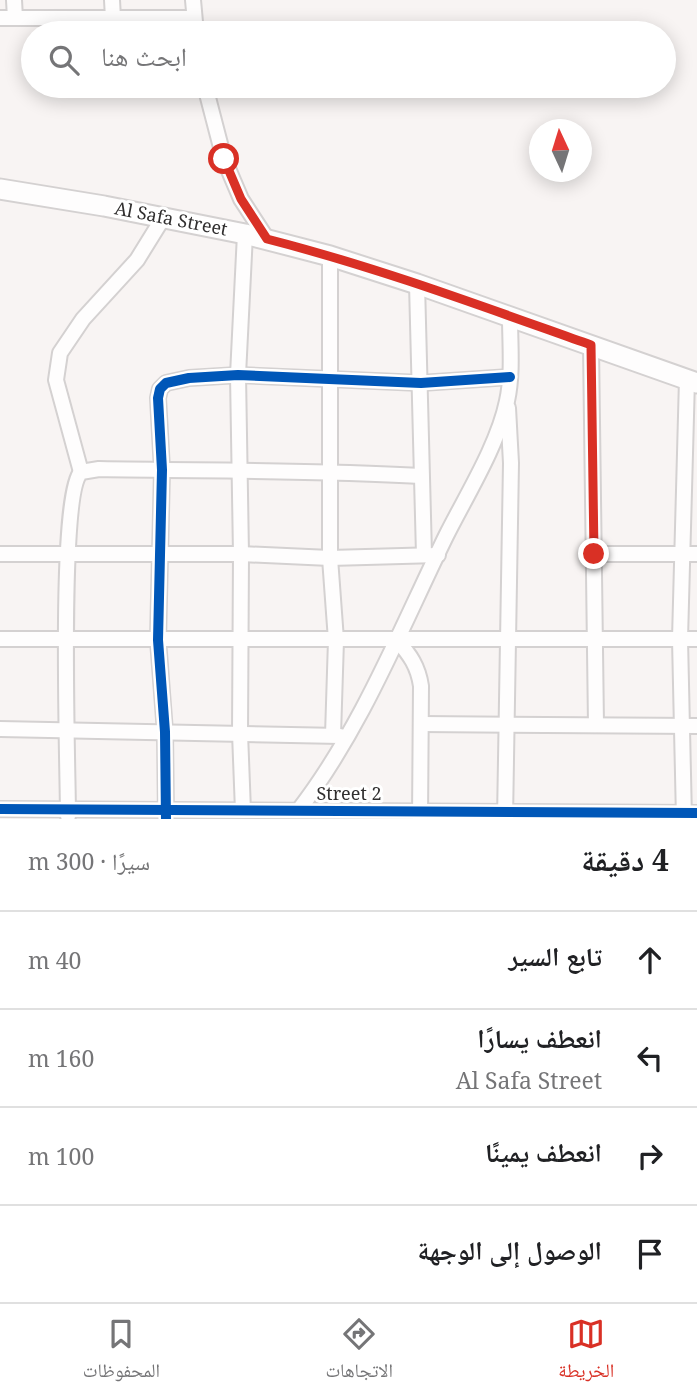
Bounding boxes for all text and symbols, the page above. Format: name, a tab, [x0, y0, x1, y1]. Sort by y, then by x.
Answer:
search box	[21, 21, 676, 98]
text: ابحث هنا	[101, 38, 187, 74]
icon: search	[45, 41, 83, 79]
north arrow	[529, 119, 592, 182]
route start	[208, 143, 239, 174]
street label: Al Safa Street	[113, 195, 230, 241]
route end	[578, 538, 609, 569]
street label: Street 2	[317, 781, 381, 805]
text: 4 دقيقة	[581, 839, 669, 880]
text: سيرًا · 300 m	[28, 845, 150, 877]
text: تابع السير	[509, 938, 602, 974]
icon: ahead	[631, 941, 669, 979]
text: 40 m	[28, 944, 81, 976]
text: انعطف يسارًا	[477, 1020, 602, 1056]
icon: left	[631, 1039, 669, 1077]
text: 160 m	[28, 1042, 94, 1074]
text: Al Safa Street	[456, 1064, 602, 1096]
text: انعطف يمينًا	[485, 1134, 602, 1170]
icon: right	[631, 1137, 669, 1175]
text: 100 m	[28, 1140, 94, 1172]
text: الوصول إلى الوجهة	[418, 1232, 602, 1268]
icon: arrive	[631, 1235, 669, 1273]
tab: المحفوظات	[83, 1315, 160, 1389]
tab: الاتجاهات	[325, 1315, 393, 1389]
tab: الخريطة	[558, 1315, 614, 1389]

